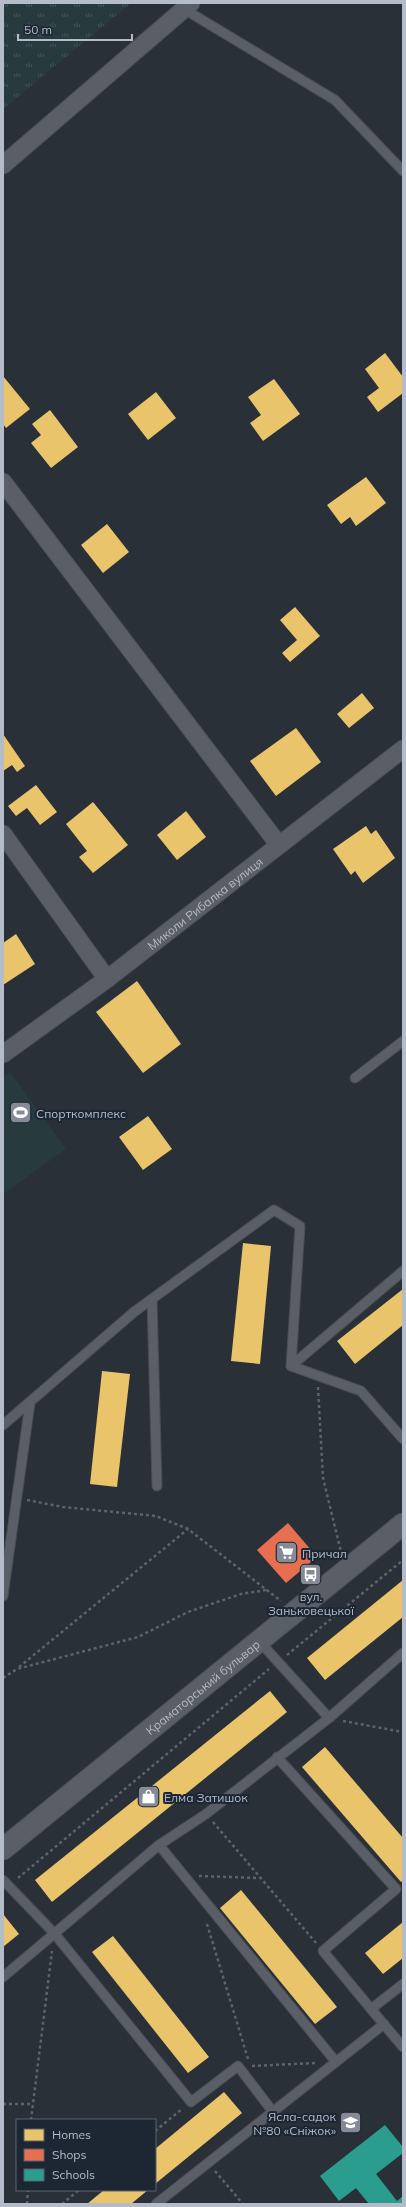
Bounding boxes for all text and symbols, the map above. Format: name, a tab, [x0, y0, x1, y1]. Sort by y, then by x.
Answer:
scale bar	[18, 16, 132, 42]
text: 50 m	[24, 22, 52, 37]
street label: Миколи Рибалка вулиця	[144, 854, 265, 953]
sports icon: Спорткомплекс	[8, 1100, 34, 1126]
place label: Спорткомплекс	[36, 1106, 126, 1121]
supermarket icon: Причал	[274, 1540, 300, 1566]
place label: Причал	[302, 1546, 347, 1561]
bus stop icon: вул. Заньковецької	[298, 1562, 324, 1588]
place label: вул. Заньковецької	[268, 1589, 355, 1618]
street label: Краматорський бульвар	[143, 1636, 262, 1738]
shop icon: Елма Затишок	[135, 1784, 161, 1810]
place label: Елма Затишок	[164, 1790, 248, 1805]
place label: Ясла-садок №80 «Сніжок»	[253, 2109, 337, 2138]
school or university icon: Ясла-садок №80 «Сніжок»	[338, 2110, 364, 2136]
legend	[16, 2119, 156, 2191]
text: Homes	[52, 2127, 91, 2142]
text: Shops	[52, 2147, 87, 2162]
text: Schools	[52, 2167, 95, 2182]

